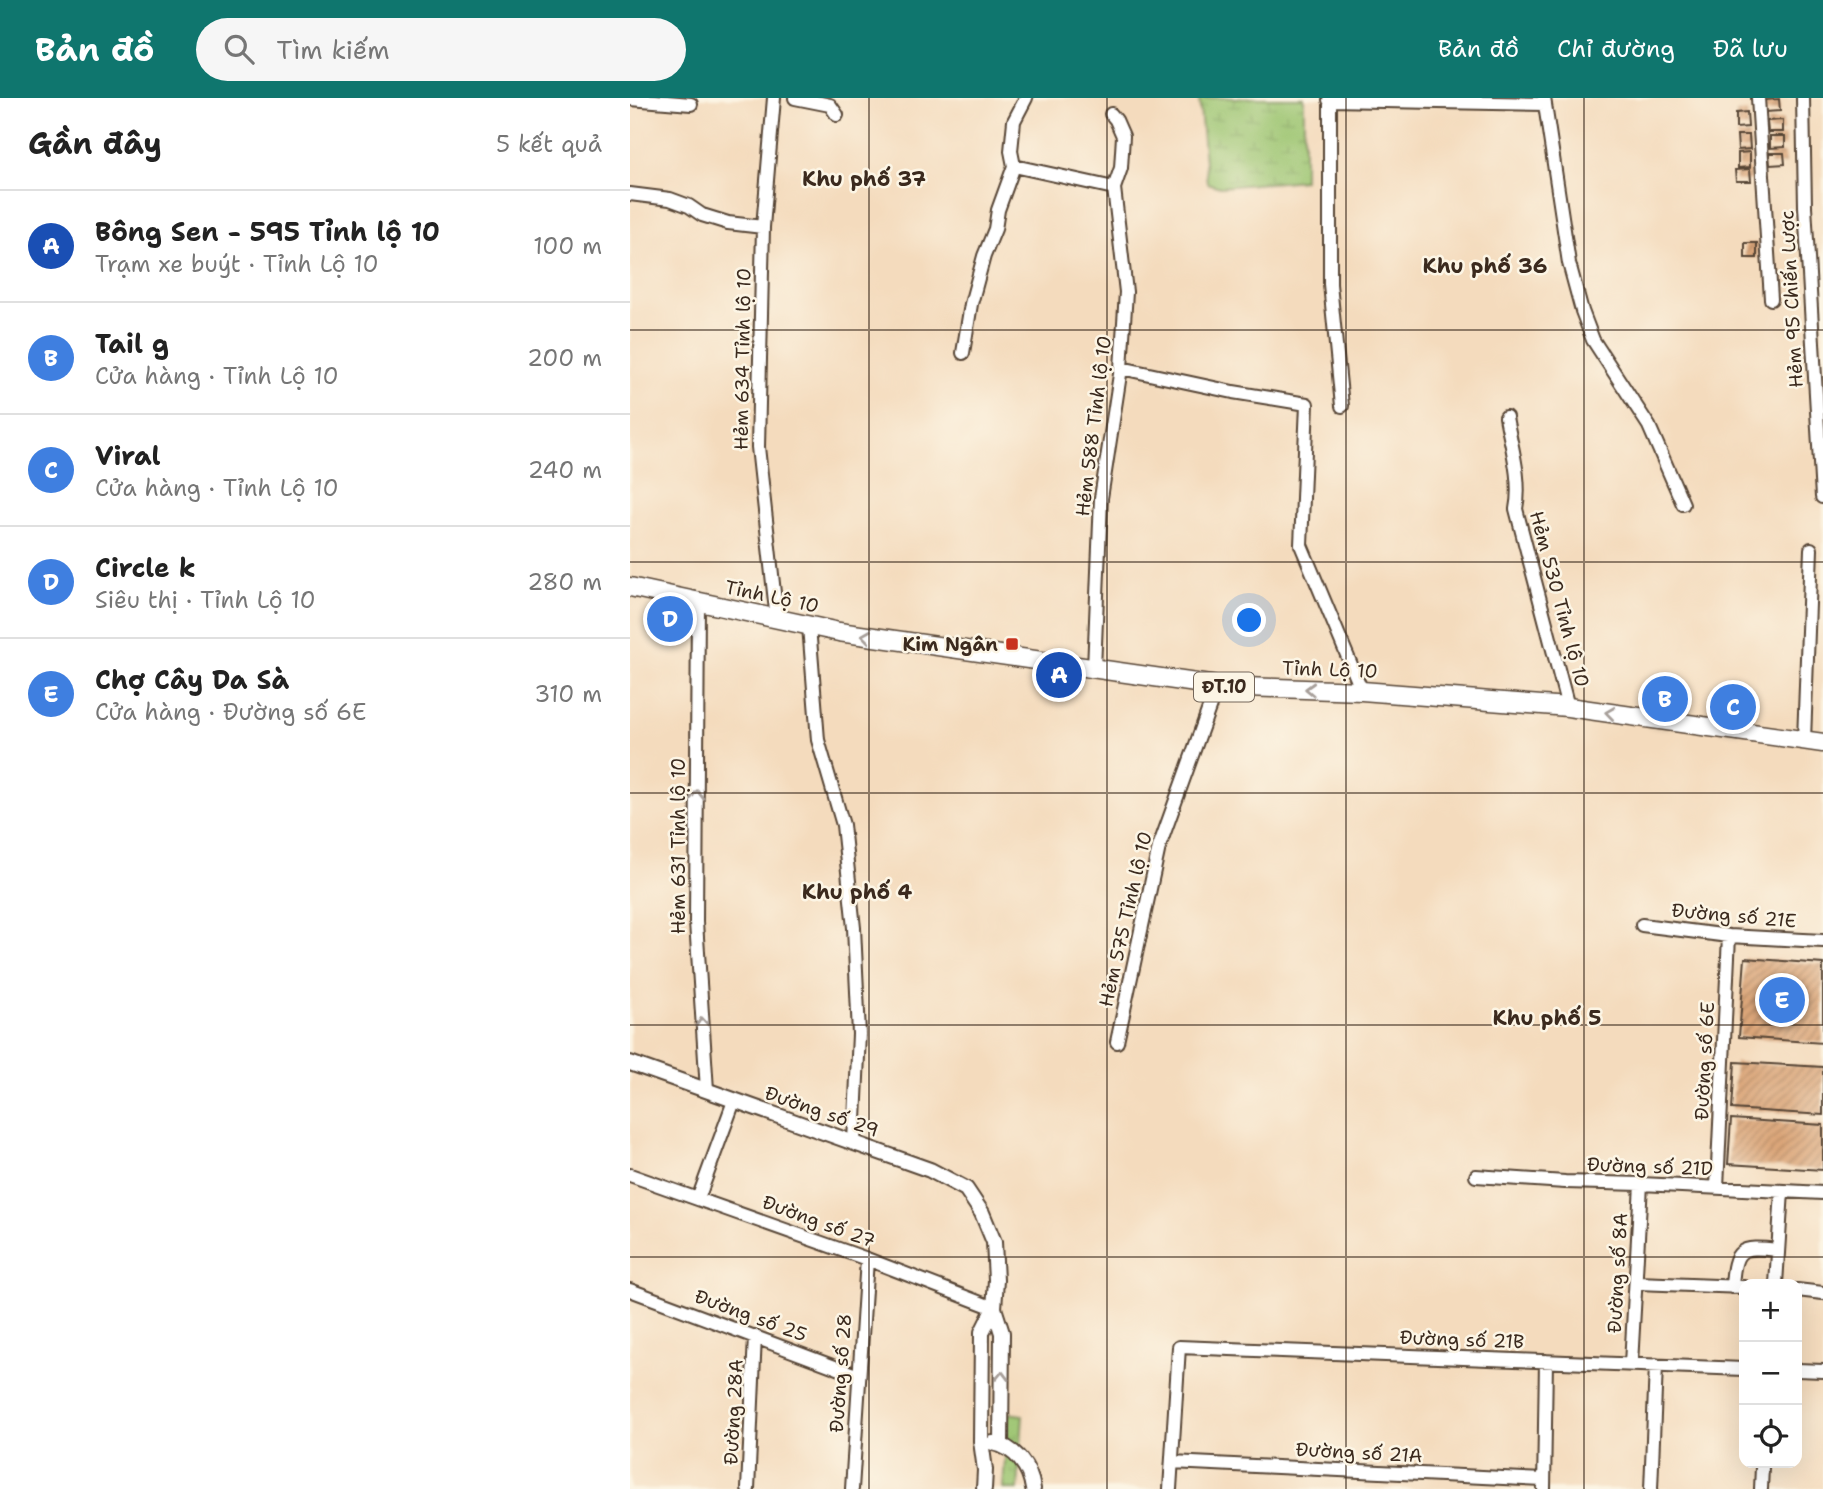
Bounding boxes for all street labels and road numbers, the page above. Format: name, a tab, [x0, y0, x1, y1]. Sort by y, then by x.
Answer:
street label: Hẻm 95 Chiến Lược	[1774, 210, 1809, 388]
street label: Hẻm 634 Tỉnh lộ 10	[728, 268, 757, 450]
street label: Hẻm 588 Tỉnh lộ 10	[1070, 334, 1117, 518]
street label: Hẻm 530 Tỉnh lộ 10	[1524, 508, 1595, 690]
street label: Tỉnh Lộ 10	[723, 574, 821, 619]
street label: Tỉnh Lộ 10	[1282, 655, 1378, 684]
road number: ĐT.10	[1194, 672, 1254, 702]
street label: Hẻm 631 Tỉnh lộ 10	[666, 758, 691, 934]
street label: Hẻm 575 Tỉnh lộ 10	[1093, 829, 1158, 1009]
street label: Đường số 21E	[1670, 898, 1798, 933]
street label: Đường số 6E	[1689, 1001, 1720, 1121]
street label: Đường số 29	[762, 1080, 882, 1143]
street label: Đường số 21D	[1587, 1152, 1713, 1181]
street label: Đường số 27	[759, 1189, 879, 1253]
street label: Đường số 8A	[1602, 1212, 1633, 1334]
street label: Đường số 25	[691, 1284, 810, 1347]
street label: Đường số 28	[824, 1313, 857, 1433]
street label: Đường số 21B	[1399, 1325, 1525, 1354]
street label: Đường 28A	[718, 1358, 749, 1466]
street label: Đường số 21A	[1295, 1437, 1423, 1468]

